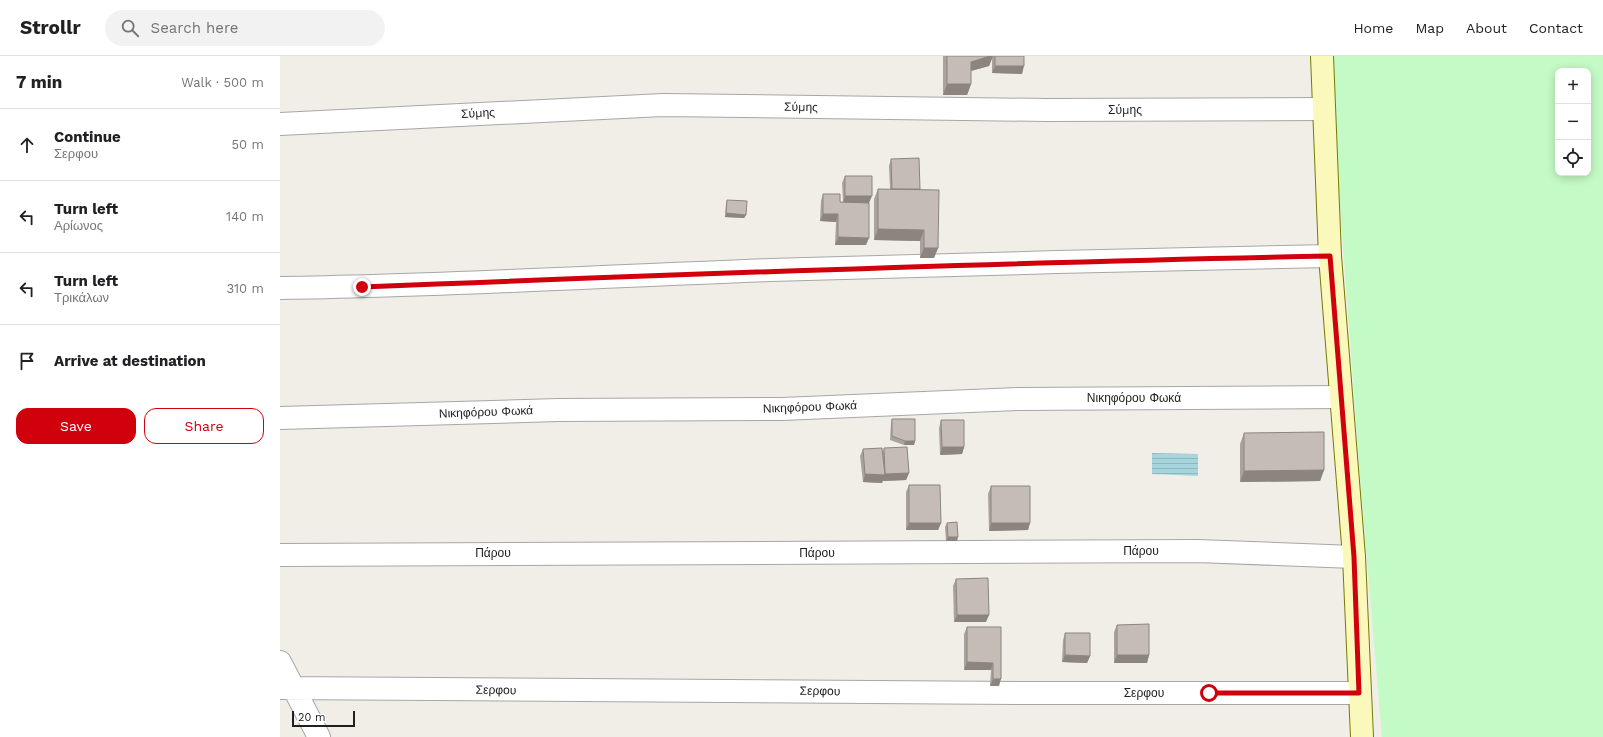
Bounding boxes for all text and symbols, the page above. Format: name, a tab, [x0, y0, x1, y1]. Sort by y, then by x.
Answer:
search box	[105, 10, 385, 46]
text: Strollr	[20, 16, 81, 39]
icon: search	[119, 17, 141, 39]
text: Search here	[151, 19, 239, 37]
text: Home	[1353, 20, 1393, 36]
text: Map	[1415, 20, 1444, 36]
text: About	[1466, 20, 1507, 36]
text: Contact	[1529, 20, 1583, 36]
map controls	[1555, 68, 1591, 176]
button: +	[1555, 68, 1591, 104]
text: 7 min	[16, 72, 62, 92]
text: Walk · 500 m	[181, 75, 264, 90]
street label: Σύμης	[784, 100, 818, 114]
street label: Σύμης	[1108, 103, 1142, 117]
button: −	[1555, 104, 1591, 140]
street label: Σύμης	[461, 105, 496, 121]
text: Continue	[54, 128, 121, 146]
icon: ahead	[16, 134, 38, 156]
text: 50 m	[232, 137, 264, 152]
button: locate	[1555, 140, 1591, 176]
text: Σερφου	[54, 146, 98, 161]
text: Turn left	[54, 200, 118, 218]
icon: left	[16, 206, 38, 228]
text: 140 m	[226, 209, 264, 224]
text: Αρίωνος	[54, 218, 103, 233]
text: Turn left	[54, 272, 118, 290]
icon: left	[16, 278, 38, 300]
route end	[353, 278, 371, 296]
text: 310 m	[226, 281, 264, 296]
text: Τρικάλων	[54, 290, 109, 305]
icon: arrive	[16, 350, 38, 372]
text: Arrive at destination	[54, 352, 206, 370]
street label: Νικηφόρου Φωκά	[1087, 391, 1181, 405]
street label: Νικηφόρου Φωκά	[763, 398, 857, 416]
street label: Νικηφόρου Φωκά	[439, 403, 533, 421]
button: Save	[16, 408, 136, 444]
button: Share	[144, 408, 264, 444]
street label: Πάρου	[1123, 544, 1159, 558]
street label: Πάρου	[475, 546, 511, 560]
street label: Πάρου	[799, 546, 835, 560]
street label: Σερφου	[476, 683, 516, 697]
street label: Σερφου	[800, 684, 840, 698]
route start	[1200, 684, 1218, 702]
street label: Σερφου	[1124, 686, 1164, 700]
scale bar	[292, 709, 355, 728]
text: 20 m	[298, 711, 326, 724]

